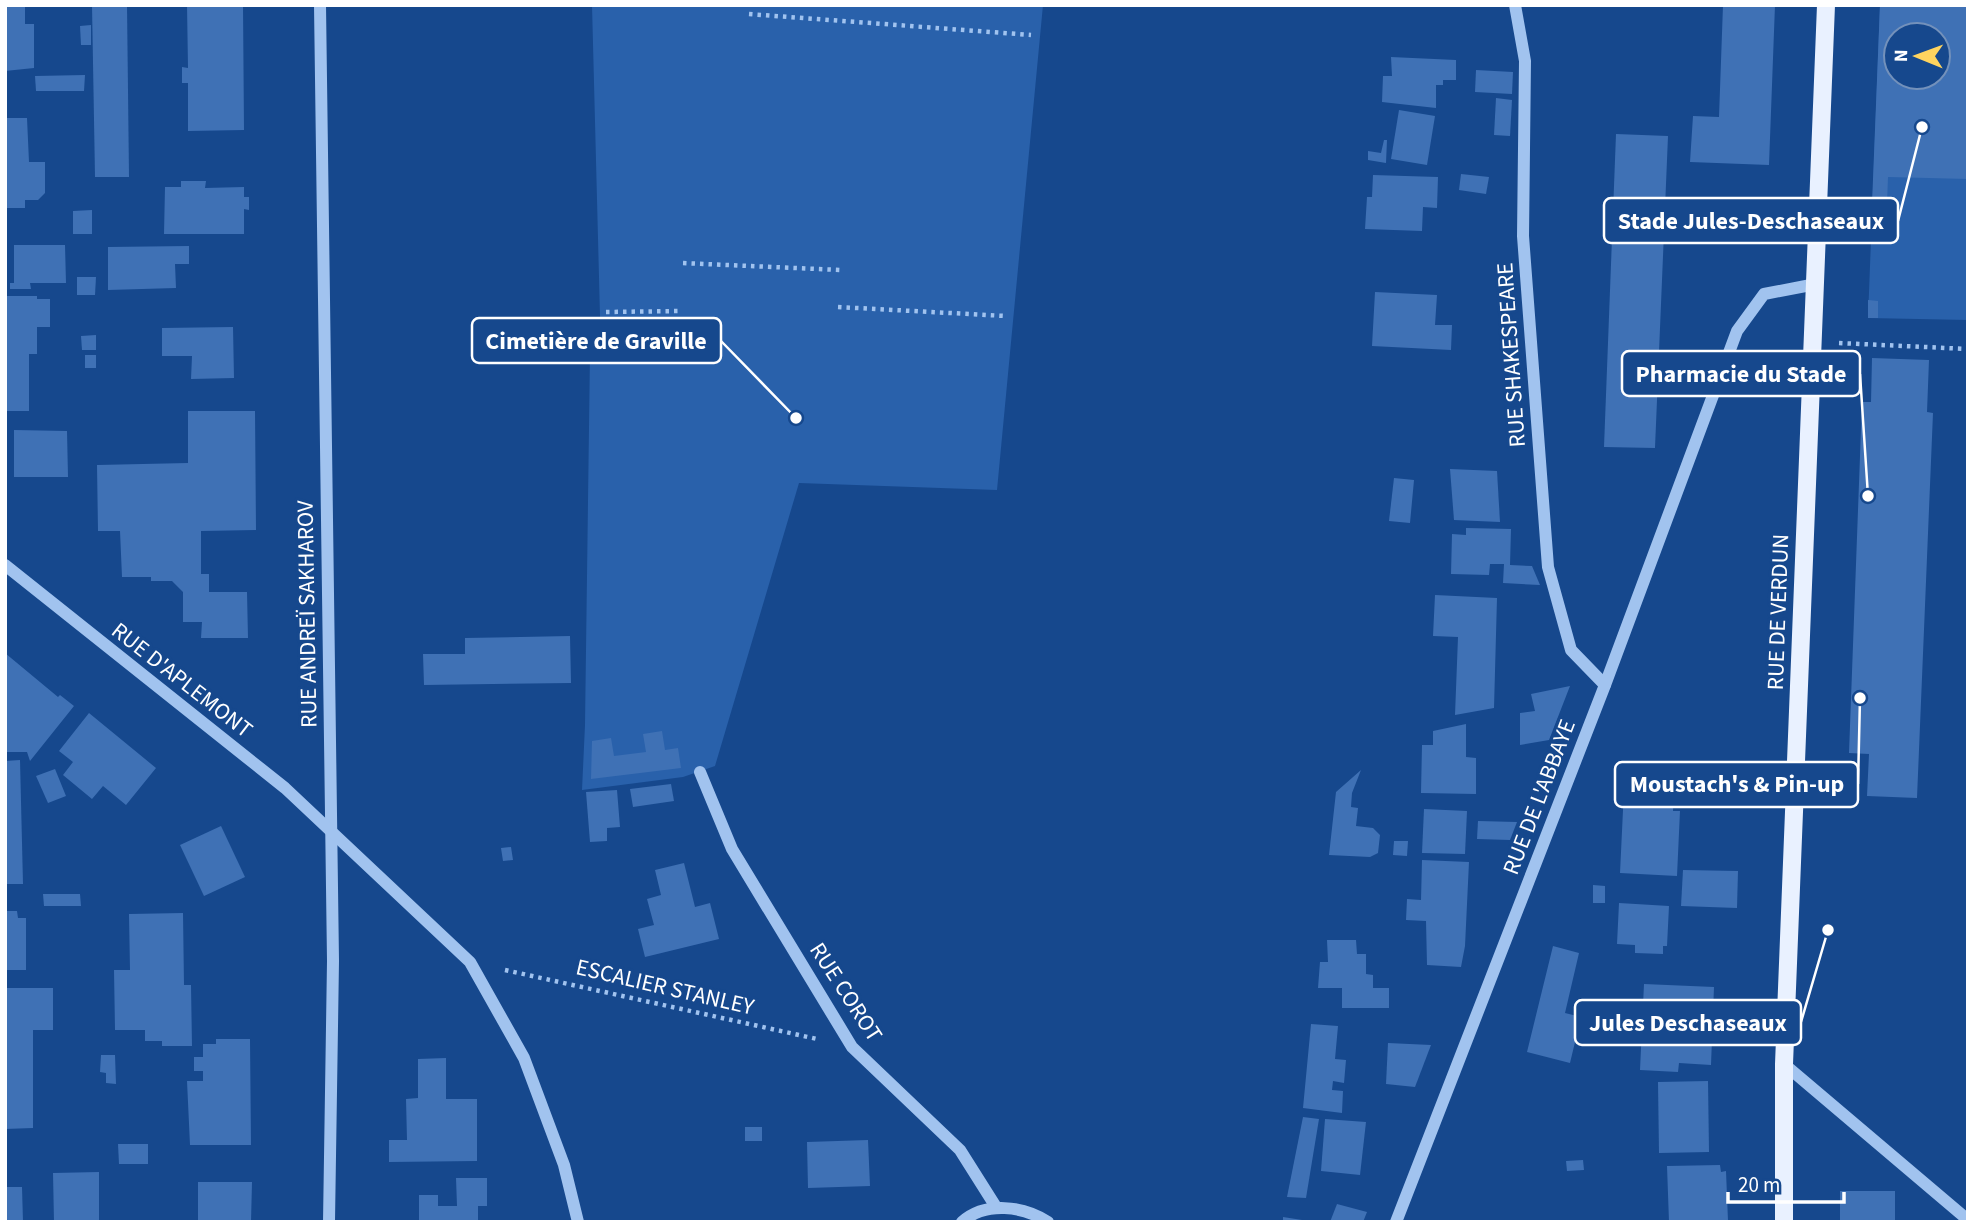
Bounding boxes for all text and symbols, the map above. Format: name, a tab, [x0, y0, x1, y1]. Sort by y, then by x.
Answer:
north arrow	[1882, 21, 1952, 91]
text: N	[1888, 49, 1915, 62]
callout: Stade Jules-Deschaseaux	[1604, 198, 1898, 243]
text: Stade Jules-Deschaseaux	[1618, 204, 1884, 239]
street label: RUE SHAKESPEARE	[1488, 262, 1534, 448]
callout: Cimetière de Graville	[472, 318, 721, 363]
text: Cimetière de Graville	[485, 324, 707, 359]
callout: Pharmacie du Stade	[1622, 351, 1860, 396]
text: Pharmacie du Stade	[1636, 357, 1846, 392]
street label: RUE ANDREÏ SAKHAROV	[289, 500, 325, 728]
street label: RUE DE VERDUN	[1759, 533, 1797, 691]
street label: RUE D'APLEMONT	[104, 614, 260, 746]
street label: RUE DE L'ABBAYE	[1494, 715, 1584, 879]
callout: Moustach's & Pin-up	[1615, 762, 1858, 807]
text: Moustach's & Pin-up	[1630, 767, 1844, 802]
street label: RUE COROT	[802, 936, 890, 1048]
street label: ESCALIER STANLEY	[573, 950, 757, 1024]
callout: Jules Deschaseaux	[1575, 1000, 1801, 1045]
text: Jules Deschaseaux	[1589, 1006, 1787, 1041]
scale bar	[1728, 1160, 1843, 1204]
text: 20 m	[1738, 1170, 1780, 1200]

